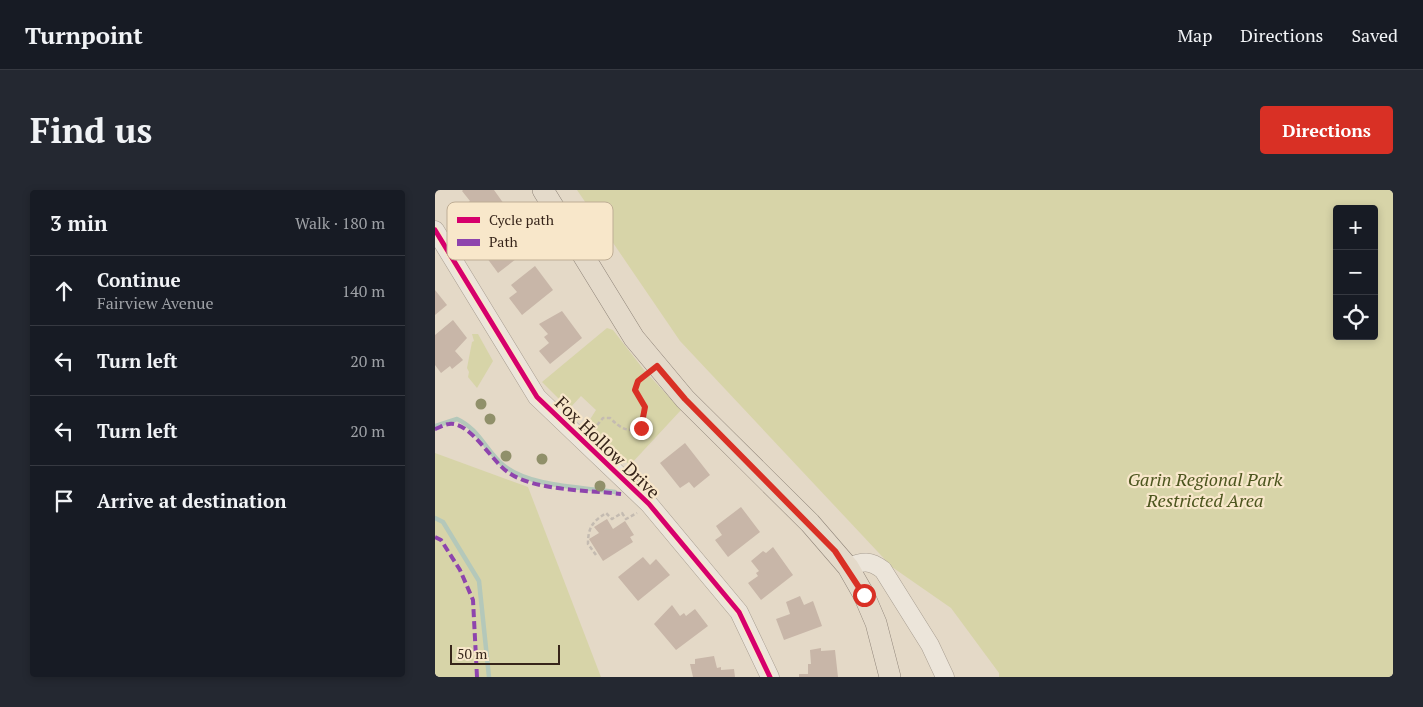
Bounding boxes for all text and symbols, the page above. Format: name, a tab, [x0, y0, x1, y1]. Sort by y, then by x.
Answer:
text: Turnpoint	[25, 19, 143, 51]
text: Map	[1177, 23, 1212, 47]
text: Directions	[1240, 23, 1323, 47]
text: Saved	[1351, 23, 1398, 47]
button: Directions	[1260, 106, 1393, 154]
text: Find us	[30, 107, 152, 153]
legend	[447, 202, 613, 260]
map controls	[1333, 205, 1378, 340]
button: +	[1333, 205, 1378, 250]
text: 3 min	[50, 209, 107, 237]
text: Cycle path	[489, 210, 554, 229]
text: Walk · 180 m	[295, 212, 385, 234]
text: Path	[489, 232, 518, 251]
button: −	[1333, 250, 1378, 295]
text: Continue	[97, 267, 181, 292]
icon: ahead	[50, 277, 78, 305]
text: 140 m	[342, 280, 385, 302]
text: Fairview Avenue	[97, 292, 214, 314]
button: locate	[1333, 295, 1378, 340]
icon: left	[50, 347, 78, 375]
text: Turn left	[97, 348, 178, 373]
text: 20 m	[350, 350, 385, 372]
street label: Fox Hollow Drive	[550, 391, 666, 503]
icon: left	[50, 417, 78, 445]
route end	[630, 417, 653, 440]
text: Turn left	[97, 418, 178, 443]
text: 20 m	[350, 420, 385, 442]
park label: Garin Regional Park Restricted Area	[1128, 467, 1283, 512]
icon: arrive	[50, 487, 78, 515]
text: Arrive at destination	[97, 488, 286, 513]
route start	[853, 584, 876, 607]
scale bar	[450, 642, 560, 665]
text: 50 m	[457, 644, 487, 663]

